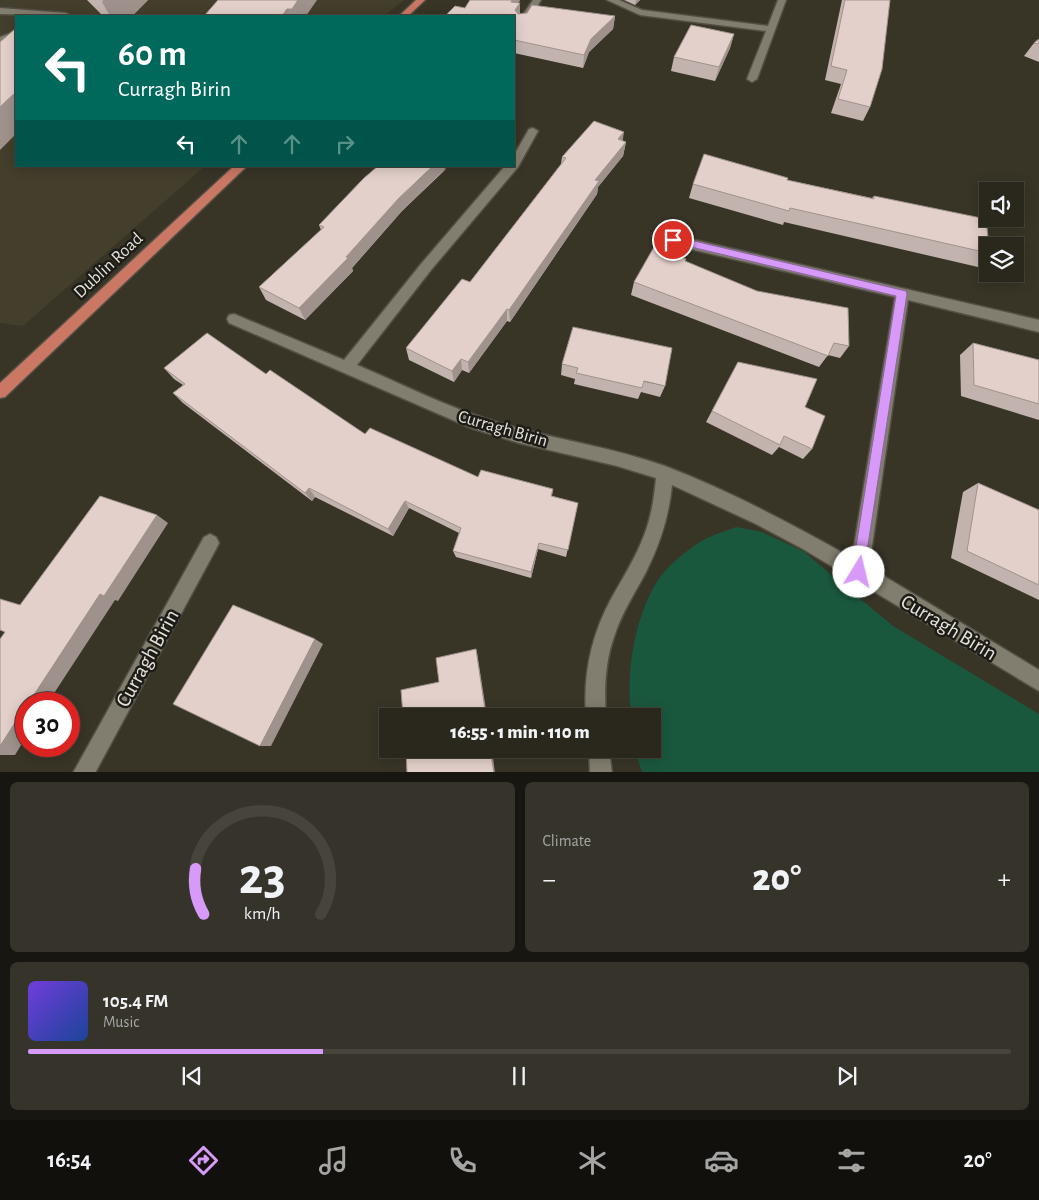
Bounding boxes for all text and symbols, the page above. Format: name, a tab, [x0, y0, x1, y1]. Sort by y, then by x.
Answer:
icon: left	[35, 35, 100, 100]
text: 60 m	[118, 37, 187, 72]
text: Curragh Birin	[118, 78, 231, 100]
icon: left	[172, 130, 200, 158]
icon: ahead	[225, 130, 253, 158]
icon: ahead	[278, 130, 306, 158]
icon: right	[331, 130, 359, 158]
map controls	[979, 182, 1024, 282]
button: sound	[979, 182, 1024, 227]
pin	[652, 219, 694, 261]
icon: arrive	[659, 226, 687, 254]
street label: Dublin Road	[71, 230, 147, 302]
button: layers	[979, 237, 1024, 282]
street label: Curragh Birin	[456, 408, 550, 450]
position arrow	[832, 545, 884, 597]
street label: Curragh Birin	[897, 591, 1000, 664]
street label: Curragh Birin	[112, 606, 183, 711]
speed limit sign: 30	[15, 692, 80, 757]
text: 16:55 · 1 min · 110 m	[450, 723, 590, 742]
text: Climate	[543, 833, 591, 849]
text: 23	[239, 851, 286, 903]
text: 20°	[752, 860, 801, 898]
text: −	[543, 866, 556, 894]
text: +	[998, 866, 1011, 894]
text: km/h	[244, 905, 281, 923]
text: 105.4 FM	[103, 992, 168, 1011]
text: Music	[103, 1014, 139, 1030]
icon: previous	[178, 1062, 206, 1090]
icon: pause	[505, 1062, 533, 1090]
icon: next	[833, 1062, 861, 1090]
icon: directions	[186, 1143, 221, 1178]
icon: music	[316, 1143, 351, 1178]
icon: phone	[445, 1143, 480, 1178]
icon: climate	[575, 1143, 610, 1178]
icon: car	[704, 1143, 739, 1178]
icon: filters	[834, 1143, 869, 1178]
text: 16:54	[47, 1149, 91, 1171]
text: 20°	[963, 1149, 992, 1171]

